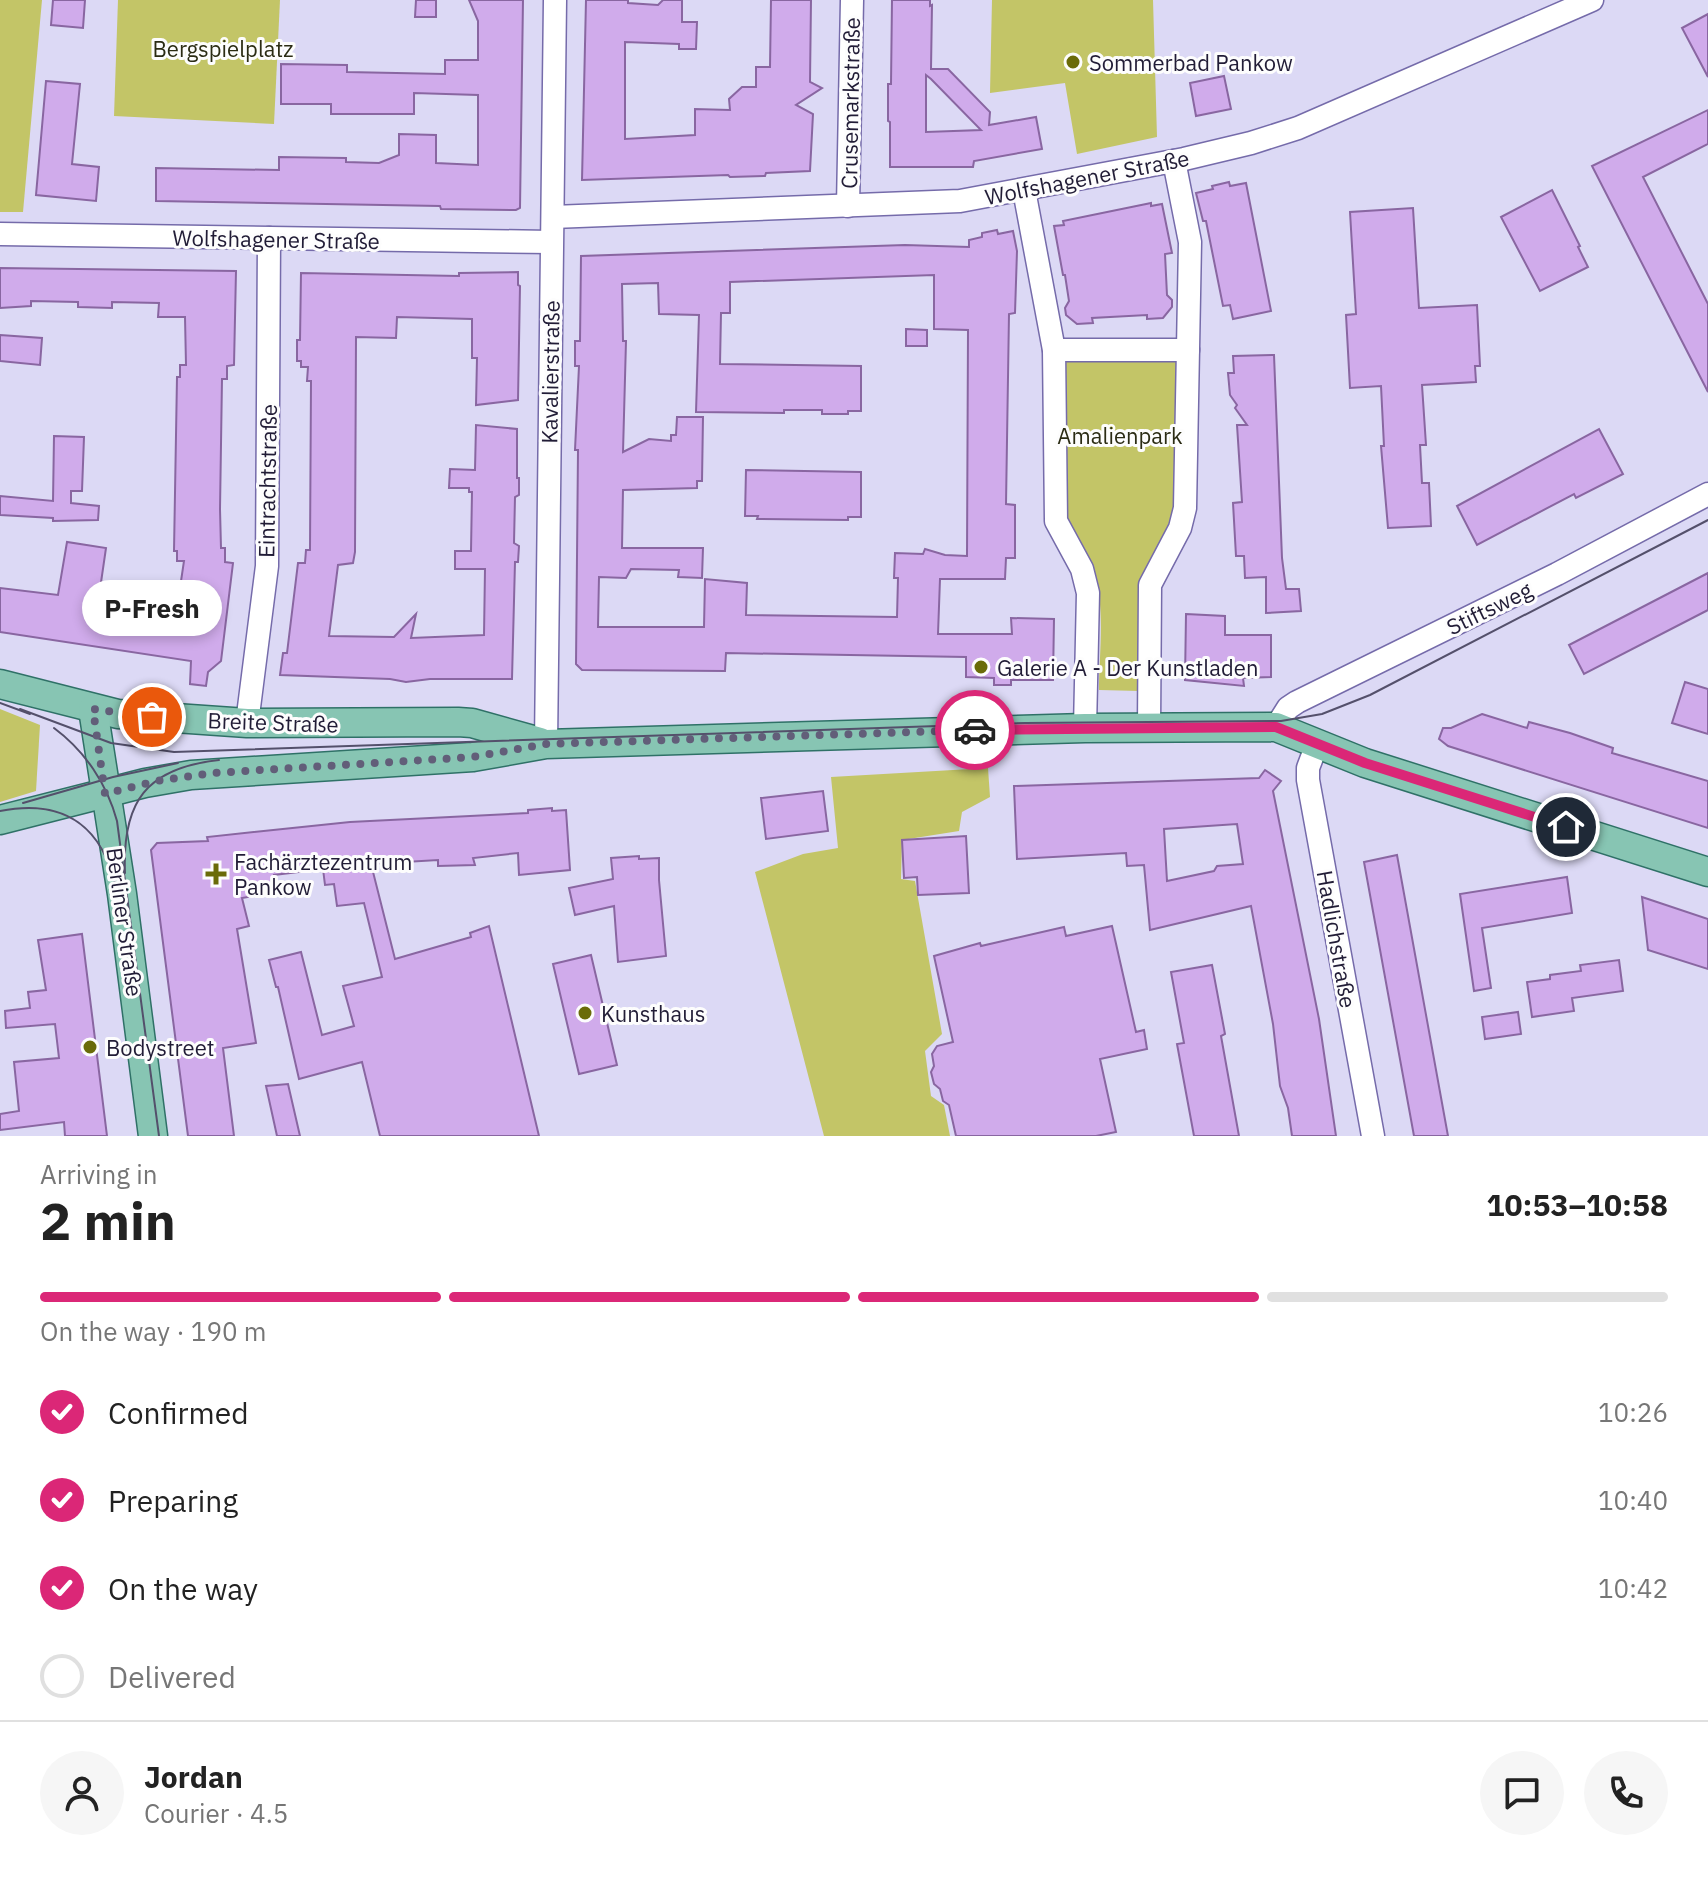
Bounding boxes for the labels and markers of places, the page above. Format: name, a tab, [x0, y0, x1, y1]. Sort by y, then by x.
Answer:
place label: Sommerbad Pankow	[1089, 48, 1293, 77]
marker: Sommerbad Pankow	[1064, 53, 1082, 71]
callout: P-Fresh	[82, 581, 222, 637]
place label: Galerie A - Der Kunstladen	[997, 653, 1258, 682]
marker: Galerie A - Der Kunstladen	[972, 658, 990, 676]
pin	[118, 683, 186, 751]
pin	[1532, 793, 1600, 861]
place label: Fachärztezentrum Pankow	[234, 847, 412, 901]
marker: Fachärztezentrum Pankow	[205, 863, 227, 885]
place label: Kunsthaus	[601, 999, 705, 1028]
marker: Kunsthaus	[576, 1004, 594, 1022]
place label: Bodystreet	[106, 1033, 214, 1062]
marker: Bodystreet	[81, 1038, 99, 1056]

